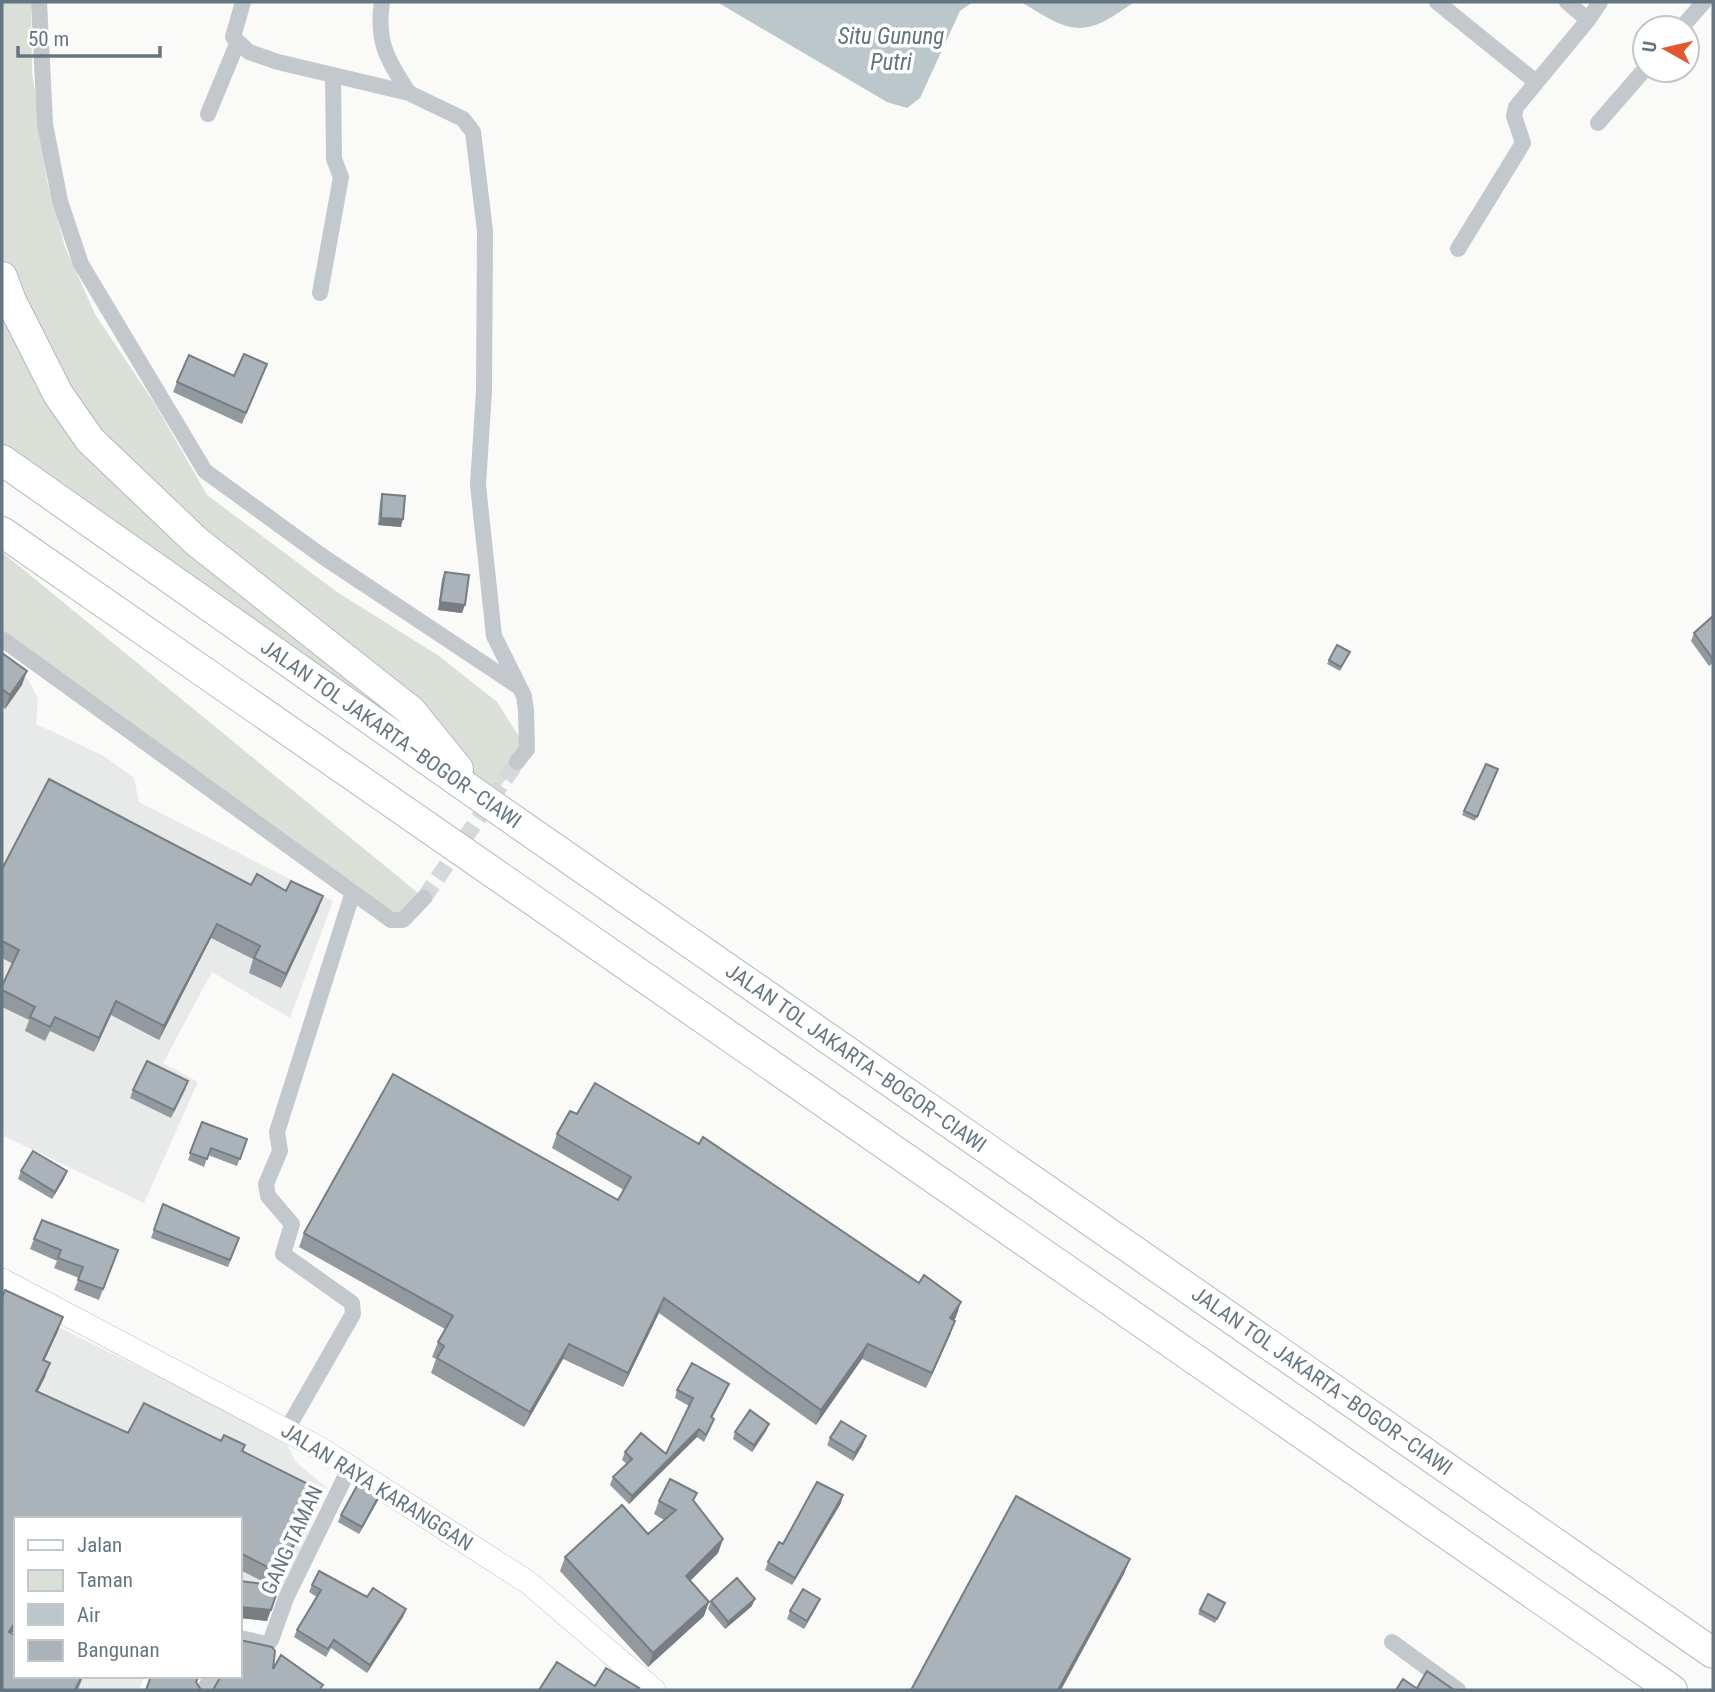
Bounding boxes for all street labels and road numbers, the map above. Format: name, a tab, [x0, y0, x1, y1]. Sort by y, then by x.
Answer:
street label: JALAN TOL JAKARTA–BOGOR–CIAWI	[256, 635, 526, 833]
street label: JALAN TOL JAKARTA–BOGOR–CIAWI	[721, 959, 991, 1157]
street label: JALAN TOL JAKARTA–BOGOR–CIAWI	[1187, 1282, 1457, 1480]
street label: JALAN RAYA KARANGGAN	[277, 1418, 477, 1556]
street label: GANG TAMAN	[256, 1482, 328, 1598]

